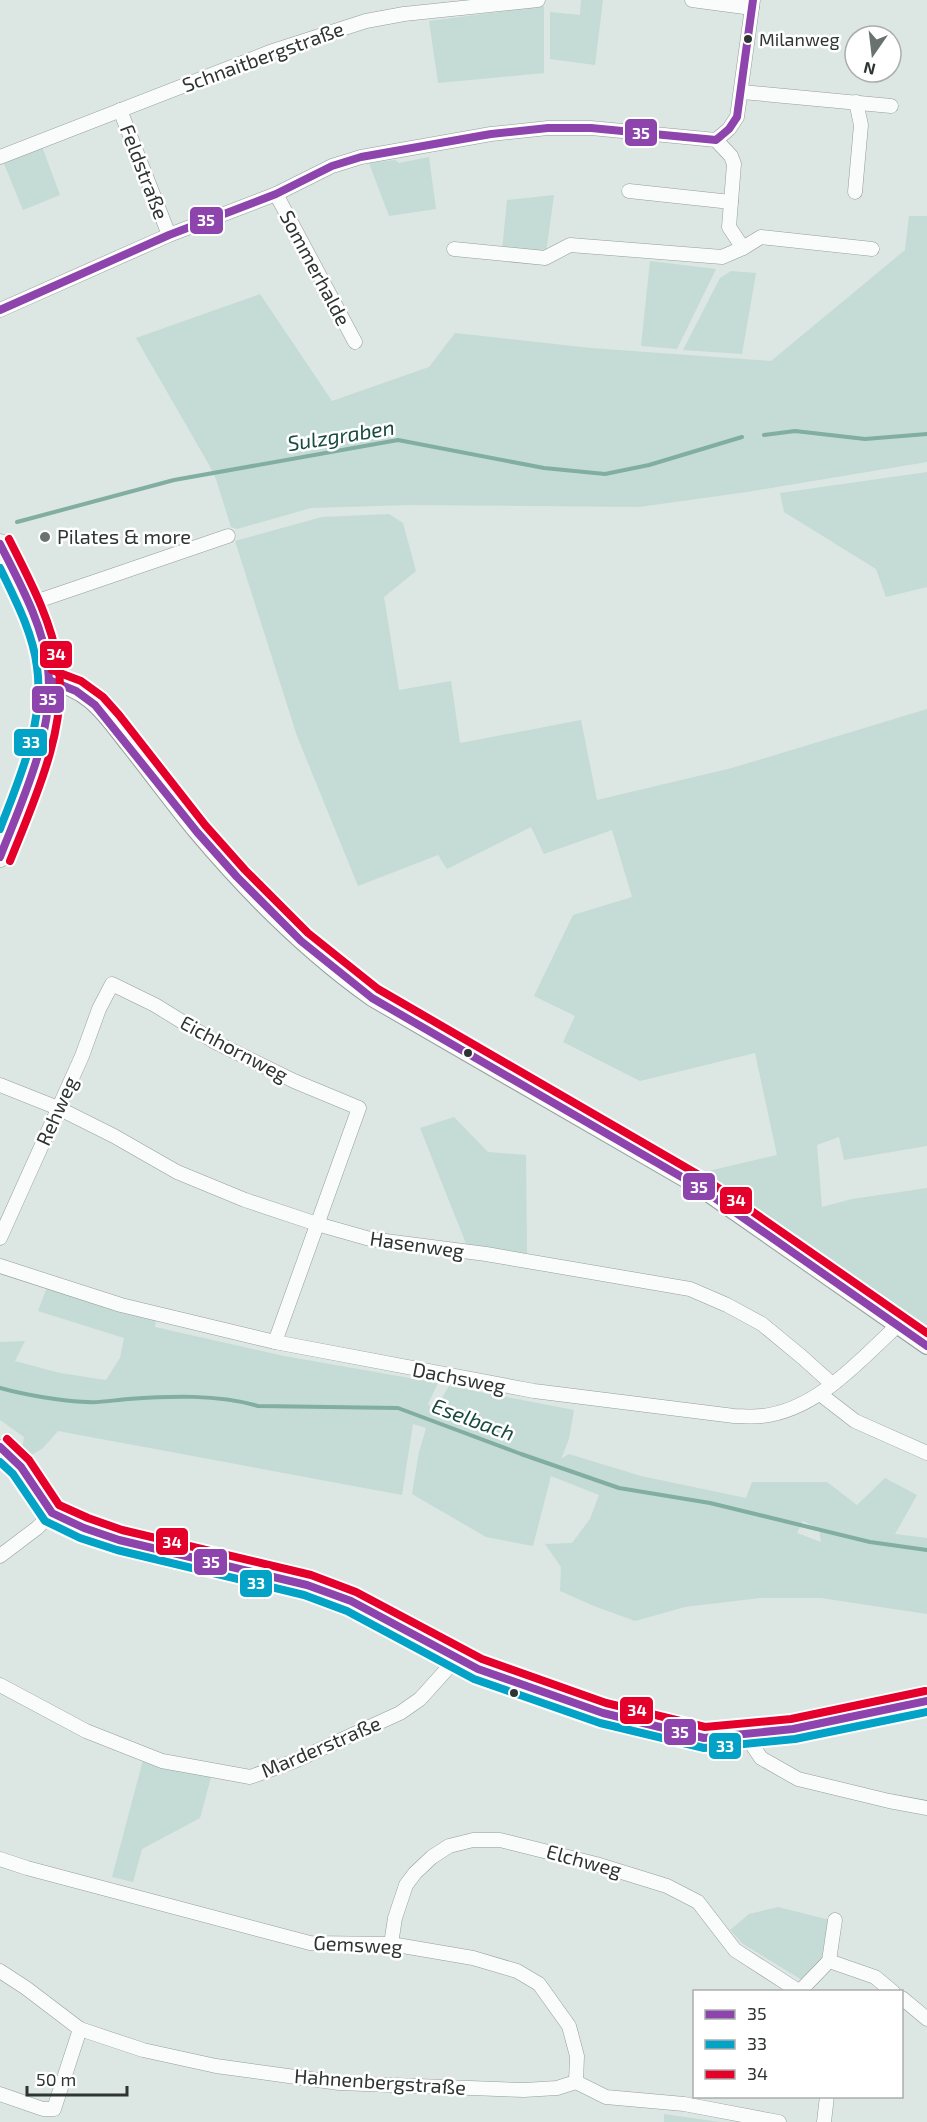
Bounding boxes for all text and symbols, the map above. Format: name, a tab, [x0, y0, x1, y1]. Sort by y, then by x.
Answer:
street label: Schnaitbergstraße	[179, 16, 347, 96]
north arrow	[843, 24, 903, 84]
place label: Milanweg	[759, 28, 839, 50]
marker: Milanweg	[742, 33, 754, 45]
text: N	[861, 58, 877, 80]
line badge: 35	[624, 118, 658, 147]
street label: Feldstraße	[116, 121, 174, 222]
text: 35	[632, 123, 650, 142]
line badge: 35	[189, 206, 224, 235]
street label: Sommerhalde	[275, 206, 356, 329]
text: 35	[197, 210, 215, 229]
water label: Sulzgraben	[285, 414, 396, 455]
place label: Pilates & more	[57, 524, 191, 548]
marker: Pilates & more	[38, 530, 52, 544]
line badge: 34	[39, 640, 73, 669]
text: 34	[46, 644, 66, 663]
line badge: 35	[31, 685, 65, 714]
text: 35	[39, 689, 57, 708]
line badge: 33	[13, 728, 48, 757]
text: 33	[22, 732, 40, 751]
street label: Eichhornweg	[177, 1010, 292, 1087]
unlabelled marker	[462, 1047, 474, 1059]
street label: Rehweg	[30, 1072, 82, 1149]
line badge: 35	[682, 1172, 716, 1201]
text: 35	[690, 1177, 708, 1196]
line badge: 34	[719, 1186, 753, 1215]
text: 34	[726, 1190, 746, 1209]
street label: Hasenweg	[368, 1226, 466, 1263]
street label: Dachsweg	[411, 1356, 508, 1398]
water label: Eselbach	[429, 1392, 518, 1445]
line badge: 34	[155, 1527, 189, 1556]
text: 34	[162, 1532, 182, 1551]
line badge: 35	[193, 1548, 228, 1576]
text: 35	[202, 1552, 220, 1571]
line badge: 33	[239, 1569, 273, 1598]
text: 33	[247, 1573, 265, 1592]
unlabelled marker	[508, 1687, 520, 1699]
line badge: 34	[619, 1696, 654, 1725]
text: 34	[627, 1700, 647, 1719]
street label: Marderstraße	[257, 1710, 384, 1782]
line badge: 35	[663, 1718, 697, 1746]
text: 35	[671, 1722, 689, 1741]
line badge: 33	[708, 1732, 742, 1760]
text: 33	[716, 1736, 734, 1755]
street label: Elchweg	[544, 1838, 624, 1882]
street label: Gemsweg	[313, 1930, 403, 1958]
legend	[693, 1990, 903, 2098]
text: 35	[747, 2002, 767, 2024]
text: 33	[747, 2032, 767, 2054]
scale bar	[27, 2059, 128, 2097]
text: 34	[747, 2062, 768, 2084]
street label: Hahnenbergstraße	[293, 2063, 467, 2099]
text: 50 m	[36, 2068, 76, 2090]

